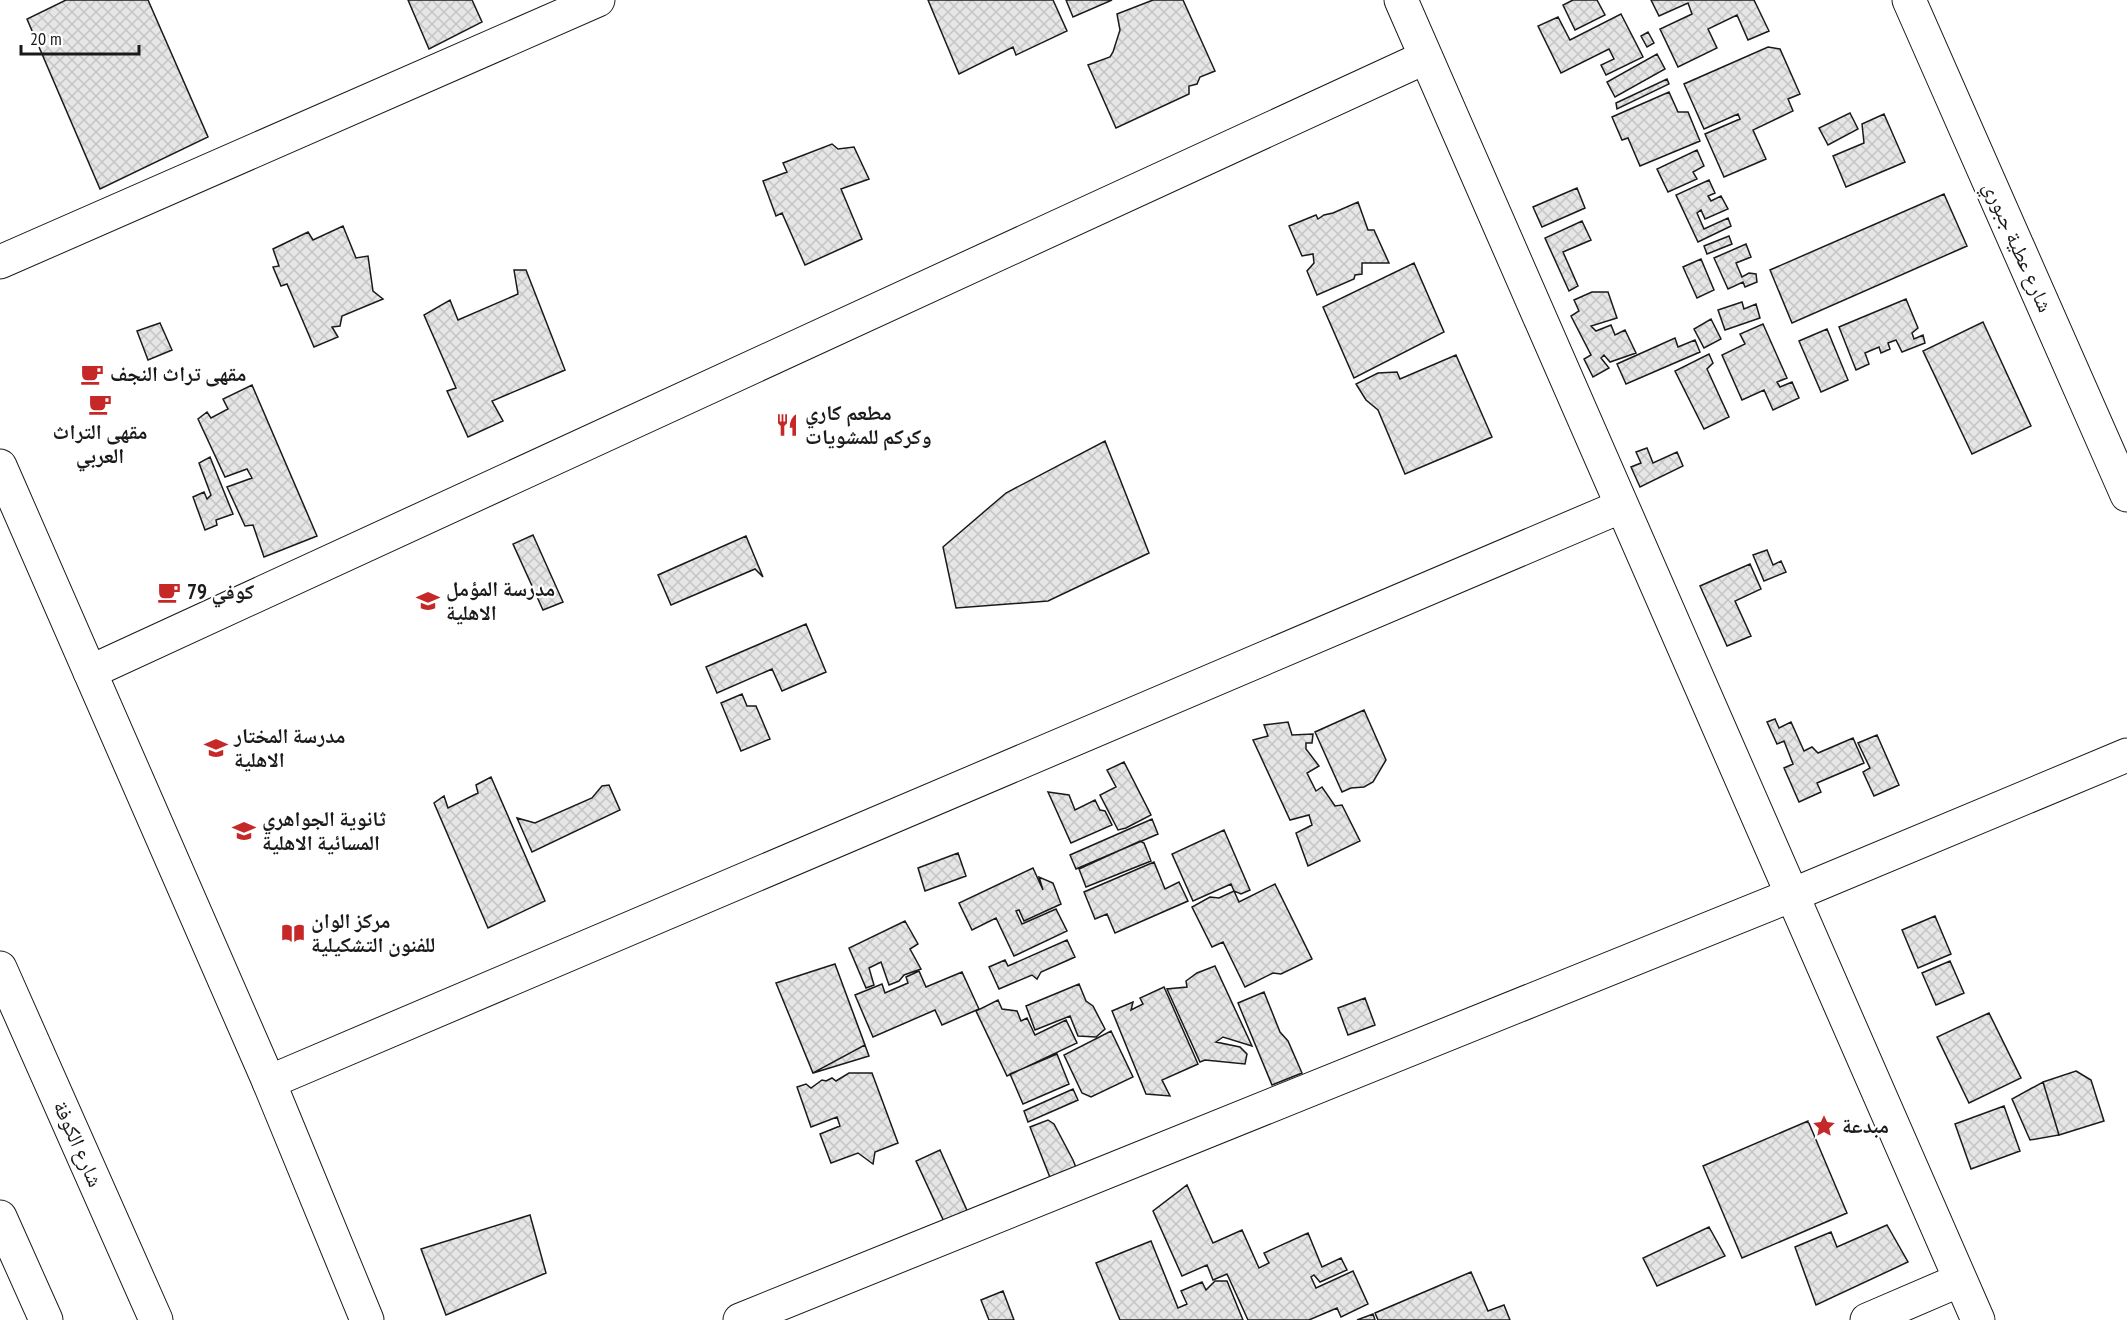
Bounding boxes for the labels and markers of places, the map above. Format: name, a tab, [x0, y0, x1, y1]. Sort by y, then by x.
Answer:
place label: مقهى تراث النجف	[110, 360, 246, 387]
cafe icon: مقهى تراث النجف	[79, 361, 105, 387]
cafe icon: مقهى التراث العربي	[87, 391, 113, 417]
place label: مطعم كاري وكركم للمشويات	[805, 399, 932, 451]
restaurant icon: مطعم كاري وكركم للمشويات	[774, 412, 800, 438]
place label: مقهى التراث العربي	[53, 418, 147, 472]
place label: مدرسة المؤمل الاهلية	[446, 575, 555, 626]
place label: كوفي 79	[187, 578, 254, 608]
cafe icon: كوفي 79	[156, 579, 182, 605]
school or university icon: مدرسة المؤمل الاهلية	[415, 588, 441, 614]
place label: مدرسة المختار الاهلية	[233, 722, 345, 773]
school or university icon: مدرسة المختار الاهلية	[203, 735, 229, 761]
place label: ثانوية الجواهري المسائية الاهلية	[262, 805, 386, 856]
school or university icon: ثانوية الجواهري المسائية الاهلية	[231, 818, 257, 844]
place label: مركز الوان للفنون التشكيلية	[311, 907, 435, 958]
library icon: مركز الوان للفنون التشكيلية	[280, 920, 306, 946]
place label: مبدعة	[1842, 1112, 1889, 1139]
place icon: مبدعة	[1811, 1113, 1837, 1139]

